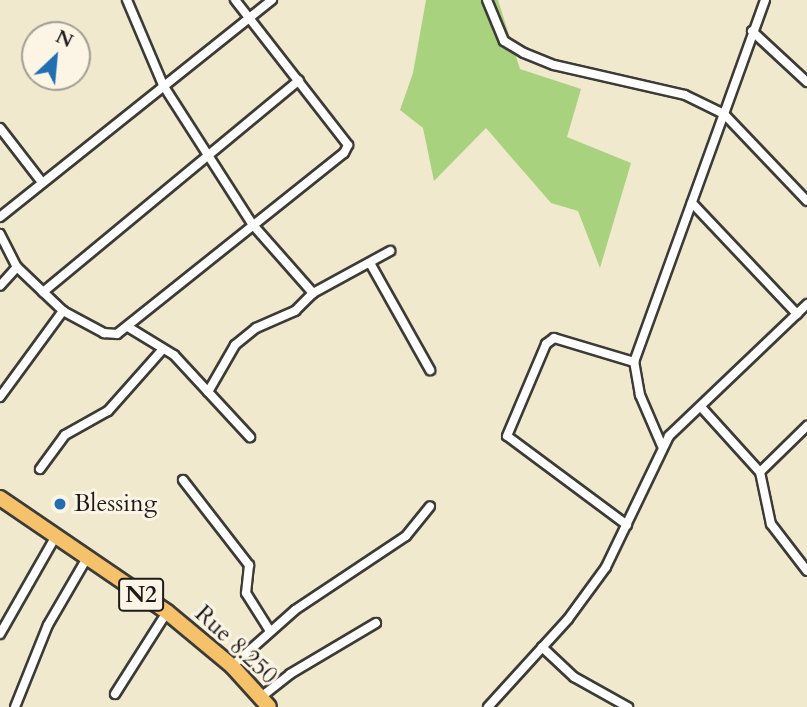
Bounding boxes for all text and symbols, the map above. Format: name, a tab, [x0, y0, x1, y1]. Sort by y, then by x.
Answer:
north arrow	[21, 21, 91, 91]
text: N	[51, 24, 77, 54]
place label: Blessing	[74, 490, 157, 518]
marker: Blessing	[52, 496, 68, 512]
road number: N2	[116, 576, 166, 614]
street label: Rue 8.250	[189, 600, 283, 690]

